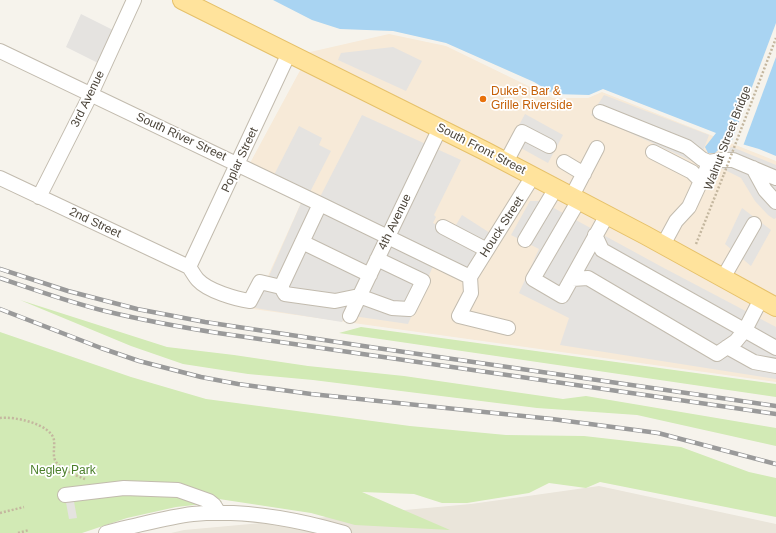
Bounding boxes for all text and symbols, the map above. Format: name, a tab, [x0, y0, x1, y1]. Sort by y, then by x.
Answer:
street label: 3rd Avenue	[68, 68, 108, 130]
street label: Walnut Street Bridge	[702, 84, 754, 192]
place label: Duke's Bar & Grille Riverside	[491, 85, 572, 113]
marker: Duke's Bar & Grille Riverside	[478, 94, 488, 104]
street label: South River Street	[134, 110, 228, 164]
street label: South Front Street	[434, 120, 528, 178]
street label: Poplar Street	[219, 125, 261, 195]
street label: 4th Avenue	[375, 192, 415, 252]
street label: Houck Street	[477, 194, 527, 260]
street label: 2nd Street	[67, 205, 123, 241]
park label: Negley Park	[30, 464, 96, 478]

